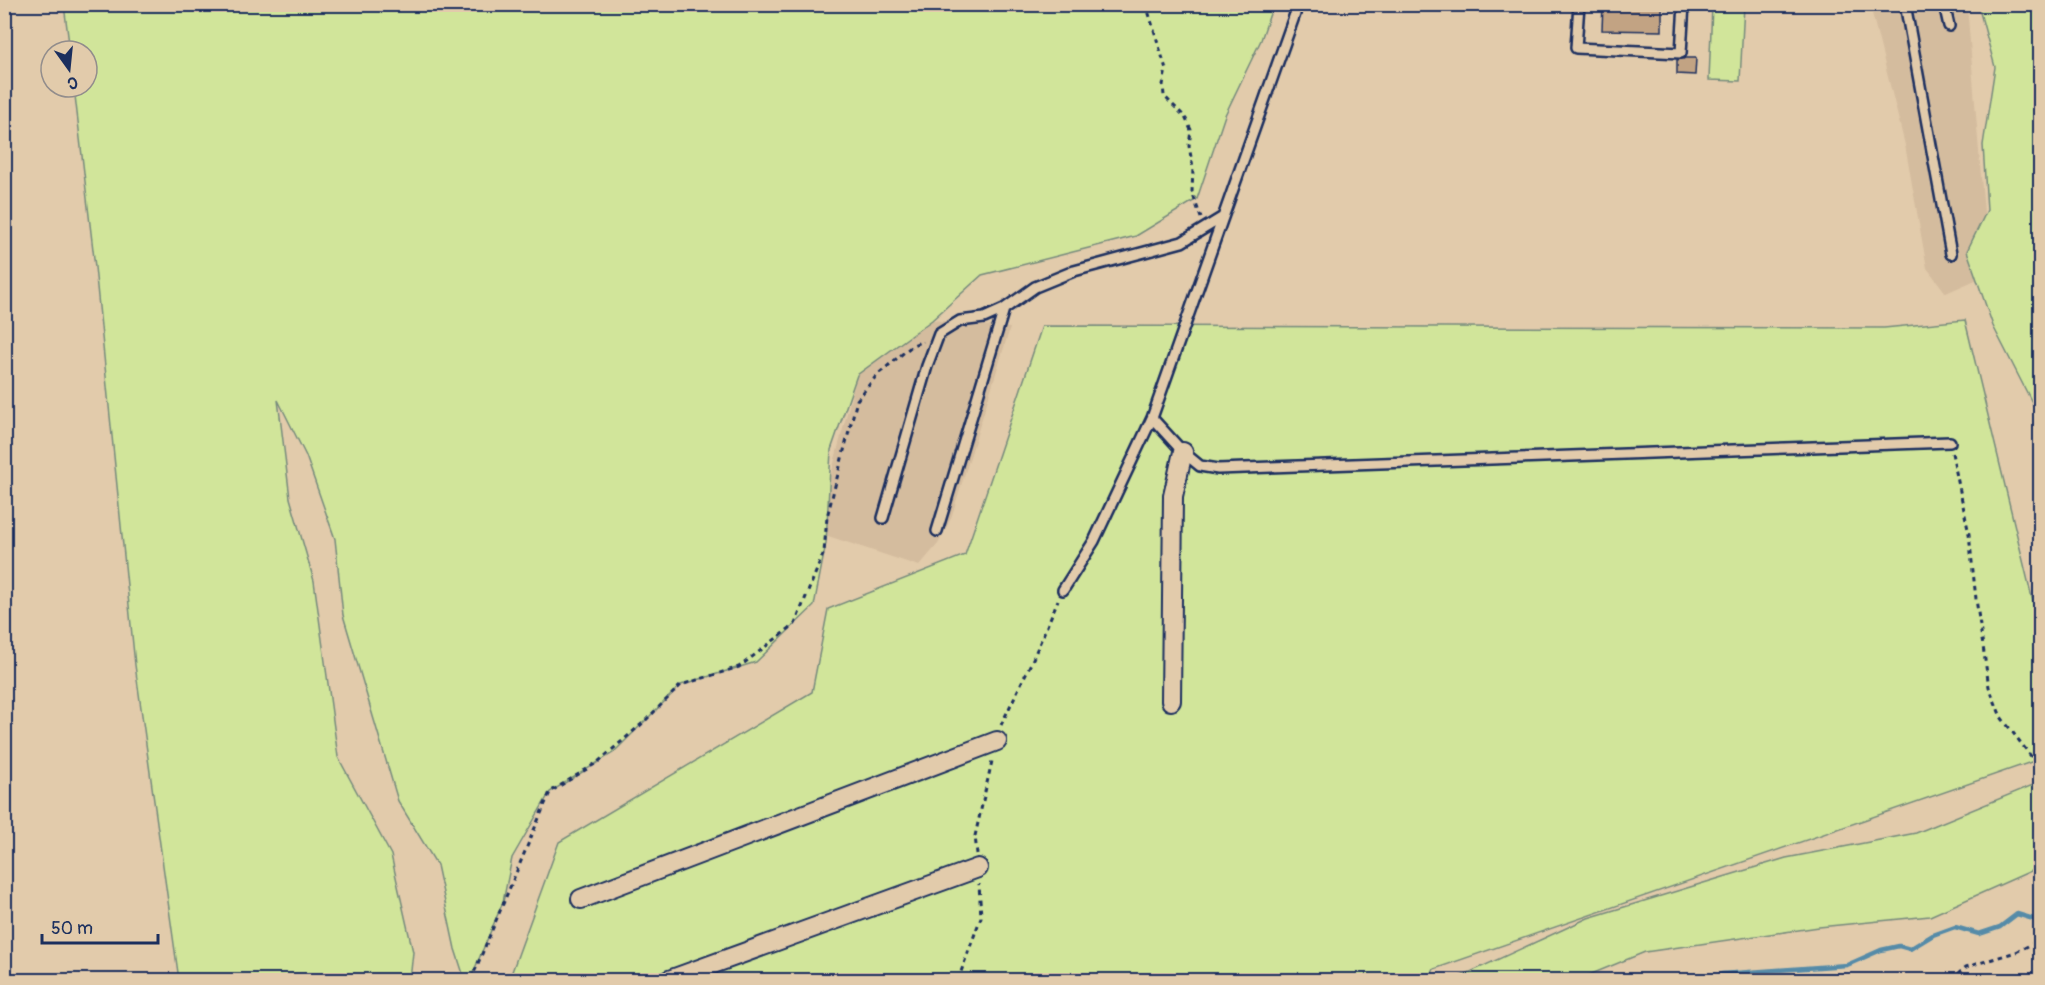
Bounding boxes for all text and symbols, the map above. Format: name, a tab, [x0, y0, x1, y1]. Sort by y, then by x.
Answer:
north arrow	[39, 39, 99, 99]
text: С	[65, 72, 80, 93]
scale bar	[42, 907, 158, 945]
text: 50 m	[51, 917, 93, 940]

